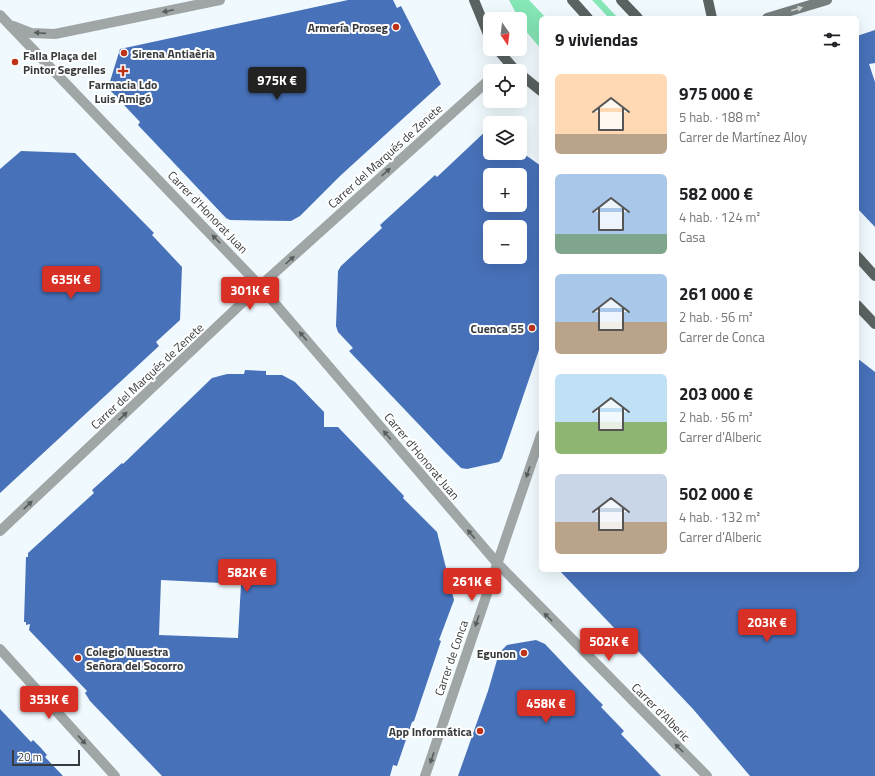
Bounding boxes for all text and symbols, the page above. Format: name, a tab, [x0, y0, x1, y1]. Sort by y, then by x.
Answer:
one-way arrow	[791, 6, 803, 12]
one-way arrow	[162, 9, 174, 15]
north arrow	[483, 12, 527, 56]
map controls	[483, 12, 527, 264]
place label: Armería Proseg	[308, 18, 389, 37]
marker: Armería Proseg	[391, 22, 401, 32]
text: 9 viviendas	[555, 27, 638, 53]
icon: filters	[821, 29, 843, 51]
one-way arrow	[34, 30, 46, 37]
place label: Sirena Antiaèria	[132, 44, 215, 63]
place label: Falla Plaça del Pintor Segrelles	[23, 46, 106, 79]
marker: Sirena Antiaèria	[119, 48, 129, 58]
marker: Falla Plaça del Pintor Segrelles	[10, 57, 20, 67]
button: locate	[483, 64, 527, 108]
marker: Farmacia Ldo Luis Amigó	[118, 66, 128, 76]
pin: 975K €	[244, 67, 310, 101]
text: 975K €	[257, 70, 297, 90]
place label: Farmacia Ldo Luis Amigó	[89, 75, 157, 108]
text: 975 000 €	[679, 81, 753, 107]
icon: home	[587, 90, 635, 138]
street label: Carrer del Marqués de Zenete	[323, 99, 447, 213]
text: 5 hab. · 188 m²	[679, 107, 760, 127]
button: layers	[483, 116, 527, 160]
text: Carrer de Martínez Aloy	[679, 127, 807, 147]
street label: Carrer d'Honorat Juan	[163, 166, 253, 258]
one-way arrow	[381, 168, 391, 177]
button: +	[483, 168, 527, 212]
text: 582 000 €	[679, 181, 753, 207]
icon: home	[587, 190, 635, 238]
text: 4 hab. · 124 m²	[679, 207, 760, 227]
button: −	[483, 220, 527, 264]
text: Casa	[679, 227, 705, 247]
one-way arrow	[211, 234, 220, 244]
one-way arrow	[285, 255, 295, 265]
pin: 635K €	[38, 266, 104, 300]
text: 635K €	[51, 269, 91, 289]
pin: 301K €	[217, 277, 283, 311]
text: 301K €	[230, 280, 270, 300]
text: 261 000 €	[679, 281, 753, 307]
icon: home	[587, 290, 635, 338]
text: 2 hab. · 56 m²	[679, 307, 753, 327]
street label: Carrer del Marqués de Zenete	[86, 318, 208, 434]
place label: Cuenca 55	[471, 319, 524, 338]
marker: Cuenca 55	[527, 323, 537, 333]
text: Carrer de Conca	[679, 327, 765, 347]
one-way arrow	[298, 331, 307, 341]
text: 203 000 €	[679, 381, 753, 407]
icon: home	[587, 390, 635, 438]
text: 2 hab. · 56 m²	[679, 407, 753, 427]
street label: Carrer d'Honorat Juan	[380, 408, 464, 504]
one-way arrow	[118, 411, 128, 420]
text: Carrer d'Alberic	[679, 427, 762, 447]
one-way arrow	[383, 430, 392, 439]
one-way arrow	[525, 466, 531, 478]
text: 502 000 €	[679, 481, 753, 507]
icon: home	[587, 490, 635, 538]
one-way arrow	[23, 500, 34, 509]
text: 4 hab. · 132 m²	[679, 507, 760, 527]
text: Carrer d'Alberic	[679, 527, 762, 547]
one-way arrow	[467, 528, 476, 539]
pin: 582K €	[214, 559, 280, 593]
text: 582K €	[227, 562, 267, 582]
pin: 261K €	[439, 568, 505, 602]
text: 261K €	[452, 571, 492, 591]
pin: 203K €	[734, 609, 800, 643]
one-way arrow	[543, 612, 553, 622]
text: 203K €	[747, 612, 787, 632]
one-way arrow	[474, 615, 480, 627]
street label: Carrer de Conca	[429, 618, 473, 698]
pin: 502K €	[576, 628, 642, 662]
text: 502K €	[589, 631, 629, 651]
place label: Colegio Nuestra Señora del Socorro	[86, 642, 183, 675]
place label: Egunon	[477, 644, 516, 663]
marker: Egunon	[519, 648, 529, 658]
marker: Colegio Nuestra Señora del Socorro	[73, 653, 83, 663]
street label: Carrer d'Alberic	[627, 678, 695, 746]
pin: 353K €	[16, 686, 82, 720]
text: 353K €	[29, 689, 69, 709]
pin: 458K €	[513, 690, 579, 724]
text: 458K €	[526, 693, 566, 713]
place label: App Informática	[389, 722, 472, 741]
marker: App Informática	[475, 726, 485, 736]
one-way arrow	[78, 735, 87, 745]
one-way arrow	[674, 743, 684, 753]
scale bar	[12, 748, 80, 767]
text: 20 m	[18, 749, 42, 765]
one-way arrow	[428, 752, 434, 764]

